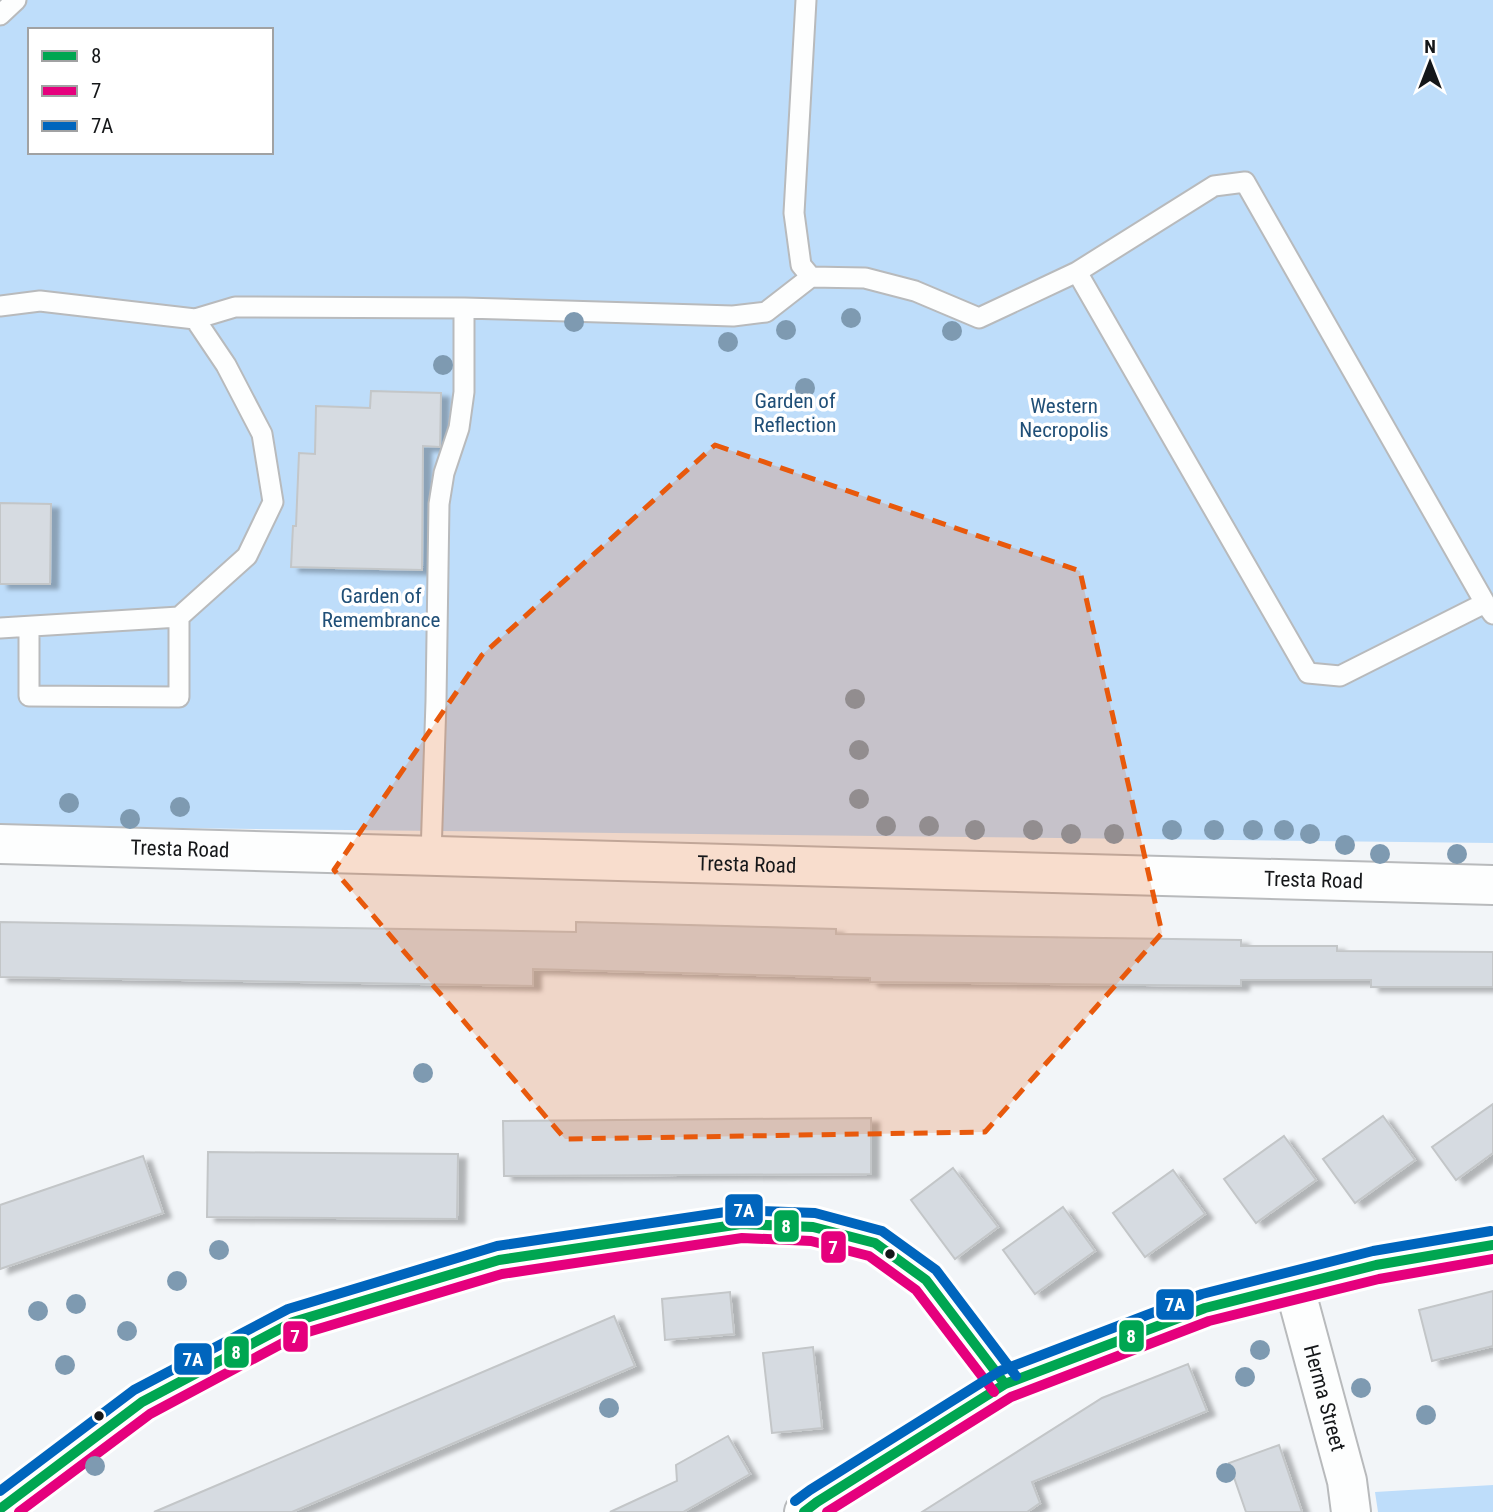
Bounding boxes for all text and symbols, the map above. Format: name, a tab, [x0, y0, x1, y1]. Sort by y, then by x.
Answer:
legend	[28, 28, 273, 154]
north arrow	[1395, 28, 1465, 98]
text: N	[1424, 35, 1436, 58]
text: 8	[91, 44, 101, 68]
text: 7	[91, 79, 101, 103]
text: 7A	[91, 114, 113, 138]
park label: Garden of Reflection	[754, 389, 836, 437]
park label: Western Necropolis	[1019, 394, 1109, 442]
park label: Garden of Remembrance	[322, 584, 440, 632]
street label: Tresta Road	[130, 836, 230, 862]
street label: Tresta Road	[697, 851, 797, 878]
street label: Tresta Road	[1264, 867, 1363, 893]
line badge: 7A	[724, 1193, 764, 1227]
text: 7A	[734, 1199, 755, 1222]
line badge: 8	[773, 1209, 800, 1243]
text: 8	[781, 1215, 791, 1238]
line badge: 7	[820, 1230, 847, 1264]
text: 7	[828, 1236, 838, 1259]
unlabelled marker	[883, 1247, 897, 1261]
line badge: 7A	[1155, 1288, 1195, 1321]
text: 7A	[1165, 1293, 1186, 1316]
line badge: 8	[1118, 1319, 1145, 1353]
line badge: 7	[282, 1320, 309, 1353]
text: 7	[290, 1325, 300, 1348]
text: 8	[1126, 1325, 1136, 1348]
line badge: 8	[223, 1335, 250, 1369]
text: 8	[231, 1341, 241, 1364]
line badge: 7A	[173, 1342, 213, 1376]
street label: Herma Street	[1299, 1342, 1350, 1454]
text: 7A	[183, 1348, 204, 1371]
unlabelled marker	[92, 1409, 106, 1423]

